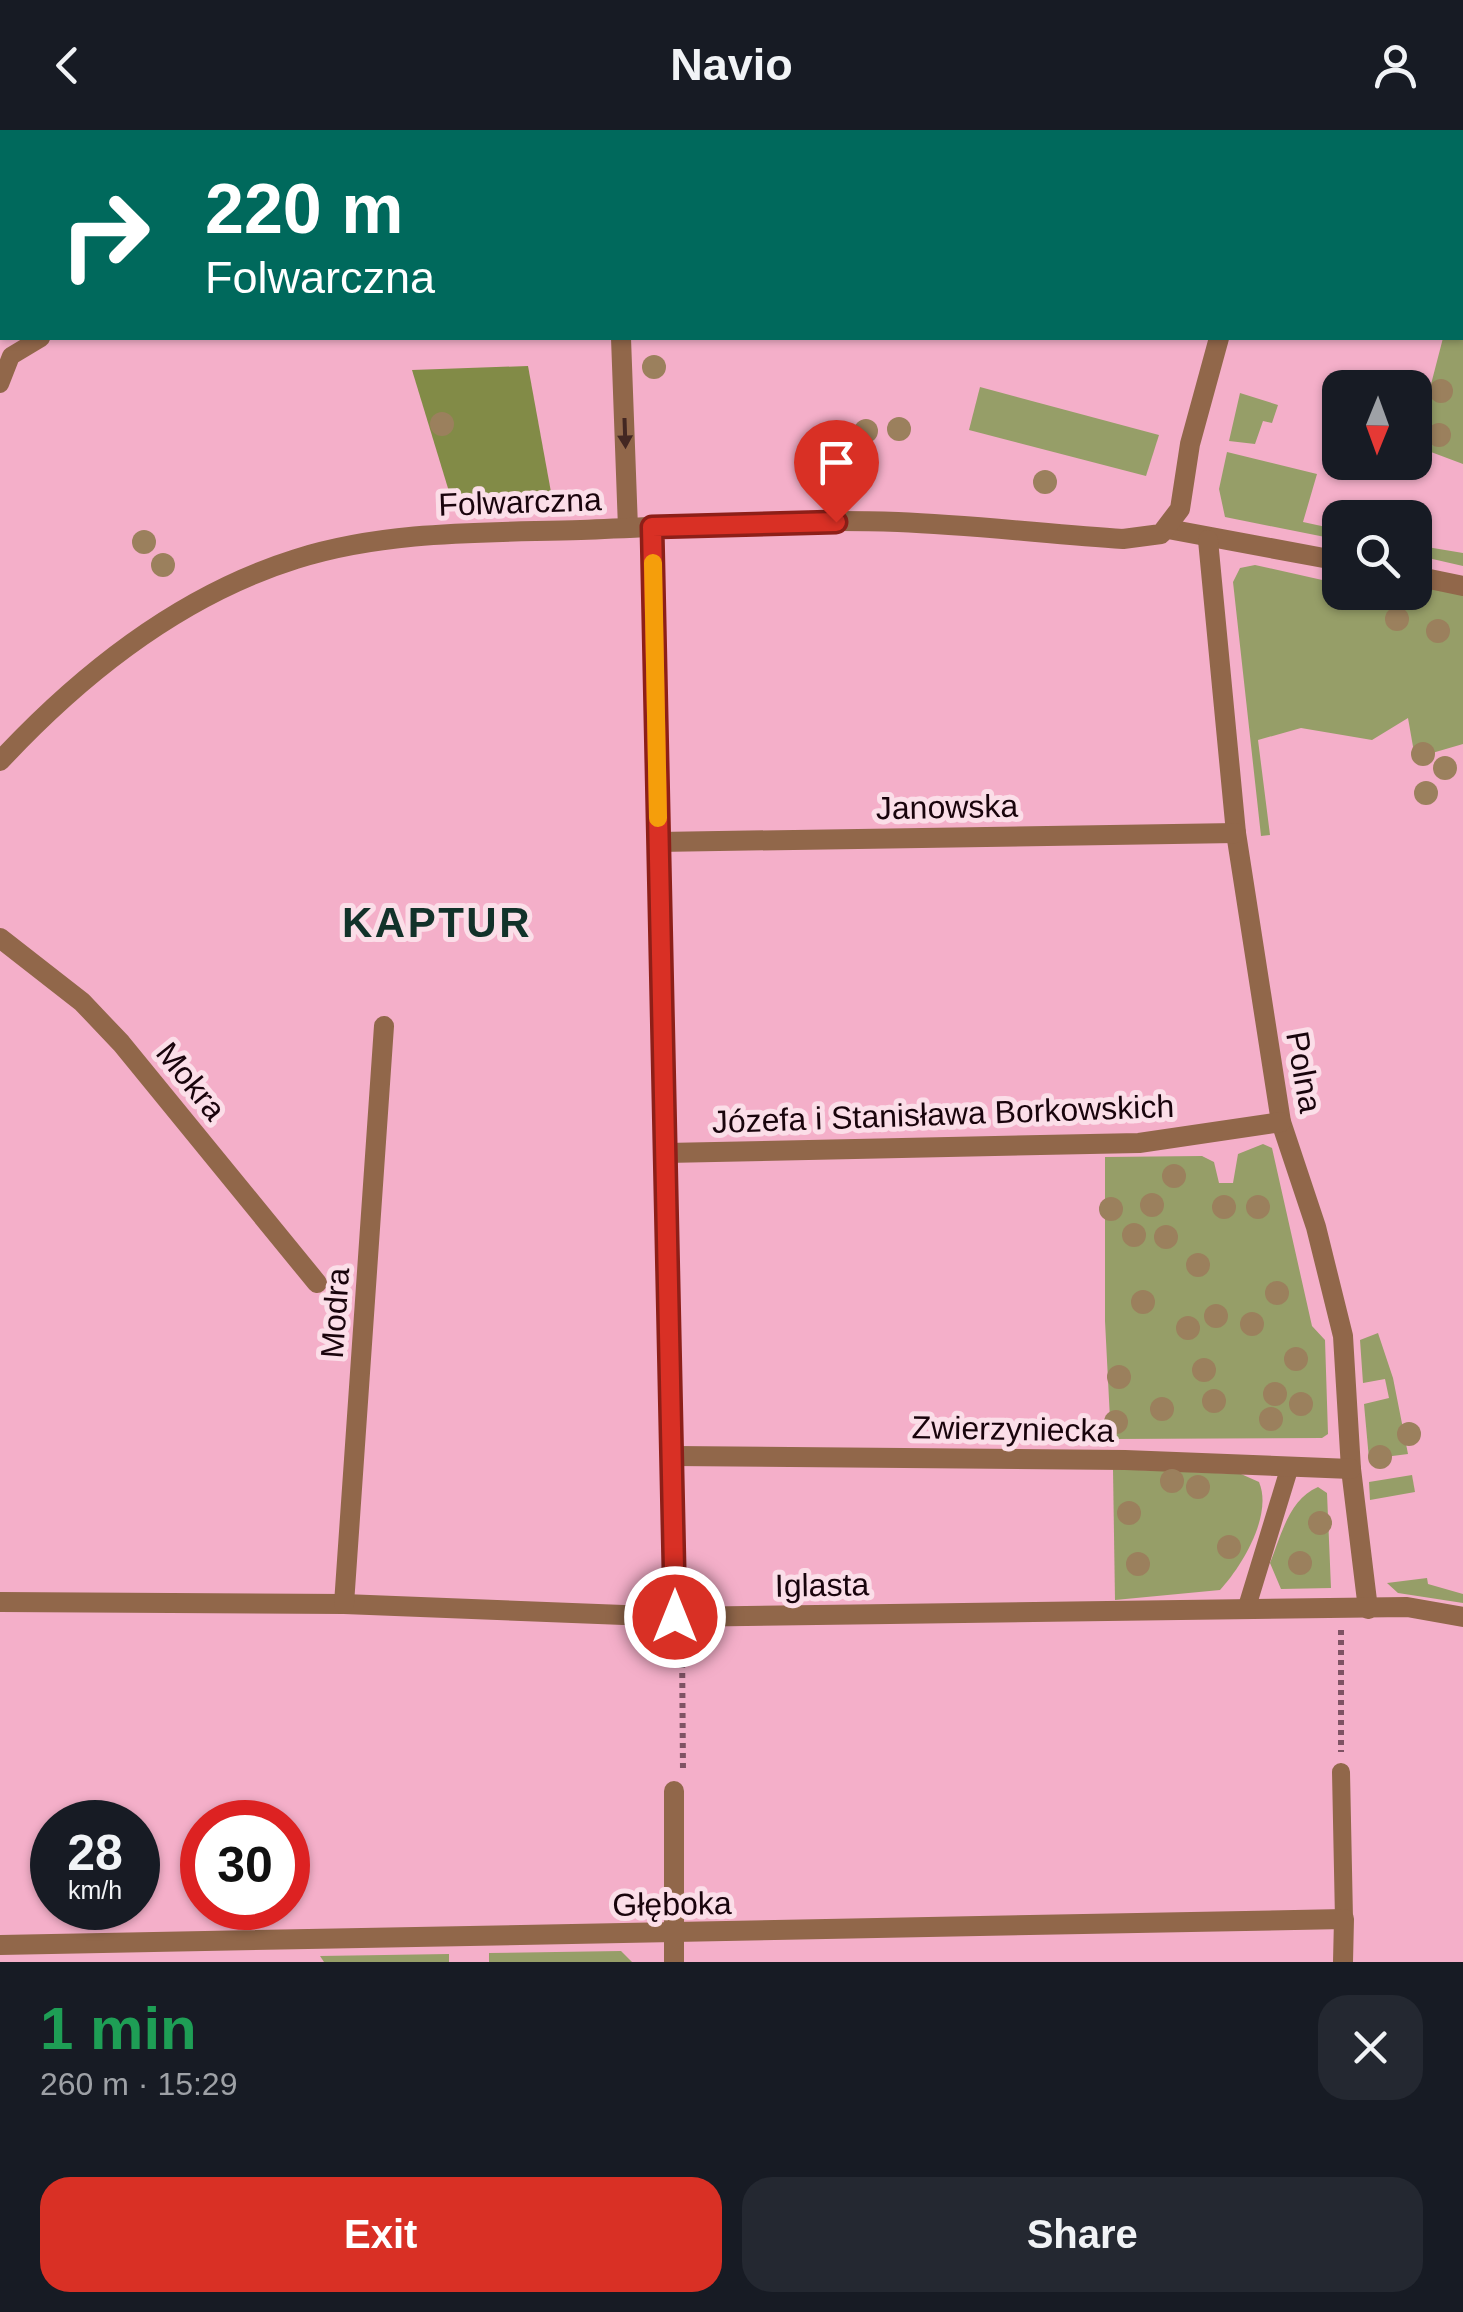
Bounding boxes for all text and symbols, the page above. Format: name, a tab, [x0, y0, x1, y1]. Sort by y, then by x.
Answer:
icon: back	[40, 38, 95, 93]
icon: person	[1368, 38, 1423, 93]
text: Navio	[670, 39, 793, 90]
icon: right	[40, 170, 170, 300]
text: 220 m	[205, 170, 403, 248]
text: Folwarczna	[205, 252, 435, 303]
north arrow	[1322, 370, 1432, 480]
map controls	[1322, 370, 1432, 610]
one-way arrow	[617, 417, 633, 449]
pin	[794, 420, 879, 523]
icon: arrive	[809, 435, 864, 490]
street label: Folwarczna	[438, 481, 603, 523]
button: search	[1322, 500, 1432, 610]
street label: Janowska	[876, 788, 1019, 826]
district label: KAPTUR	[342, 899, 532, 946]
street label: Polna	[1279, 1029, 1329, 1116]
street label: Mokra	[149, 1035, 233, 1127]
street label: Józefa i Stanisława Borkowskich	[711, 1088, 1175, 1140]
street label: Modra	[314, 1266, 356, 1359]
street label: Zwierzyniecka	[911, 1409, 1115, 1449]
position arrow	[623, 1565, 727, 1669]
street label: Iglasta	[775, 1566, 870, 1604]
speed limit sign: 30	[180, 1800, 310, 1930]
text: 28	[67, 1825, 123, 1881]
text: km/h	[68, 1876, 122, 1904]
street label: Głęboka	[612, 1885, 732, 1923]
text: 1 min	[40, 1995, 197, 2062]
button: close	[1318, 1995, 1423, 2100]
text: 260 m · 15:29	[40, 2066, 237, 2102]
button: Exit	[40, 2177, 722, 2292]
button: Share	[742, 2177, 1423, 2292]

